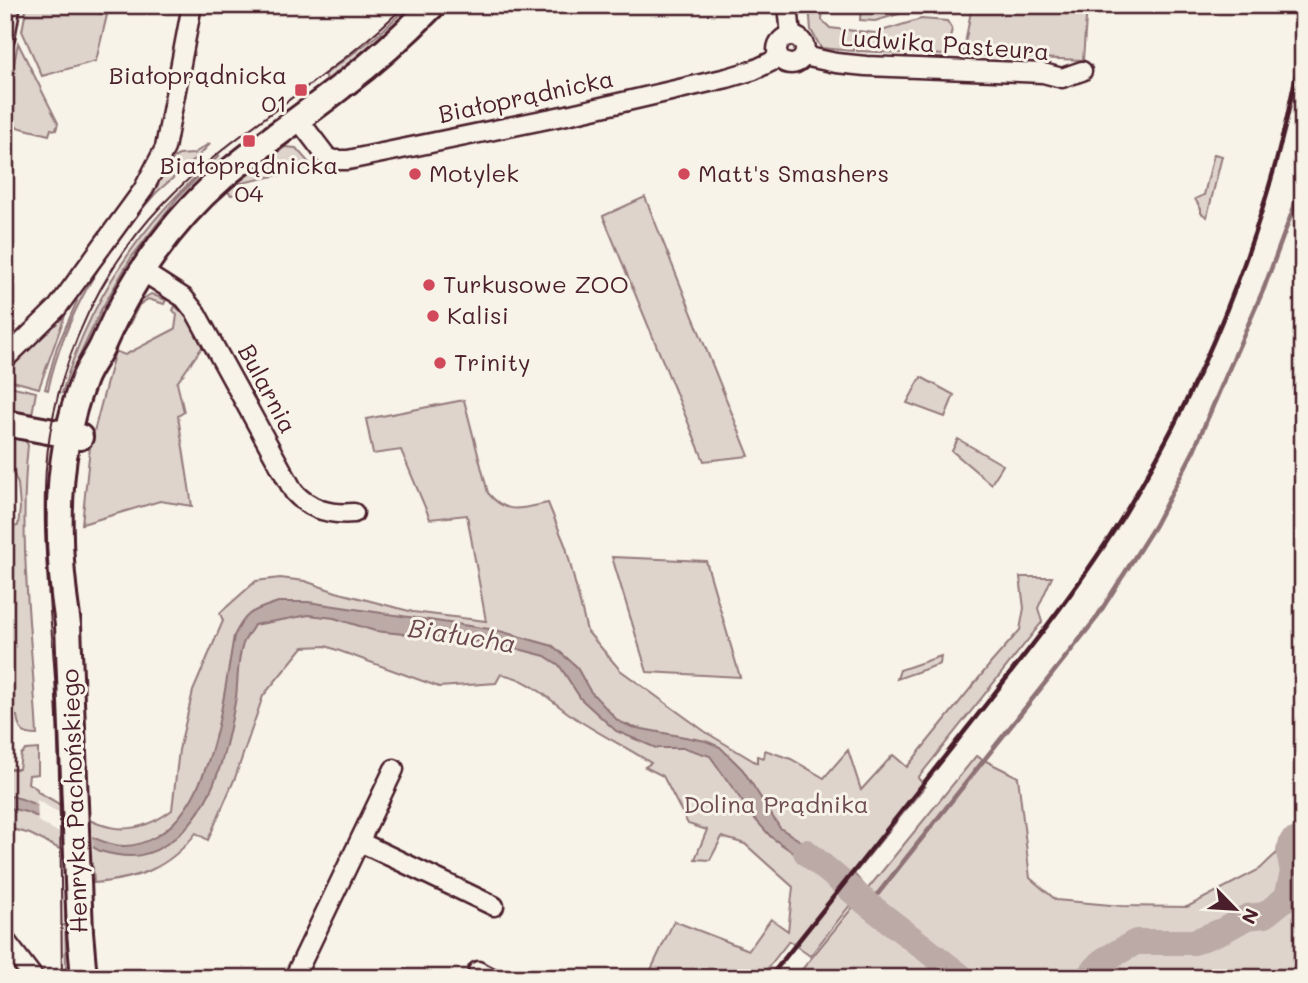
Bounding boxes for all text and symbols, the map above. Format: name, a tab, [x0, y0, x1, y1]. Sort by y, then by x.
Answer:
street label: Ludwika Pasteura	[840, 21, 1051, 66]
place label: Białoprądnicka 01	[109, 59, 287, 118]
street label: Białoprądnicka	[435, 62, 616, 129]
marker: Białoprądnicka 01	[293, 82, 309, 98]
marker: Białoprądnicka 04	[241, 133, 257, 149]
place label: Białoprądnicka 04	[160, 149, 338, 208]
place label: Motylek	[429, 157, 519, 188]
place label: Matt's Smashers	[698, 157, 889, 188]
marker: Motylek	[407, 166, 423, 182]
marker: Matt's Smashers	[676, 166, 692, 182]
place label: Turkusowe ZOO	[443, 268, 629, 299]
marker: Turkusowe ZOO	[421, 277, 437, 293]
place label: Kalisi	[447, 299, 509, 330]
marker: Kalisi	[425, 308, 441, 324]
street label: Bularnia	[232, 338, 305, 438]
place label: Trinity	[454, 346, 531, 377]
marker: Trinity	[432, 355, 448, 371]
water label: Białucha	[406, 610, 519, 660]
street label: Henryka Pachońskiego	[53, 668, 94, 934]
park label: Dolina Prądnika	[683, 788, 869, 819]
north arrow	[1200, 874, 1270, 944]
text: N	[1236, 905, 1265, 928]

